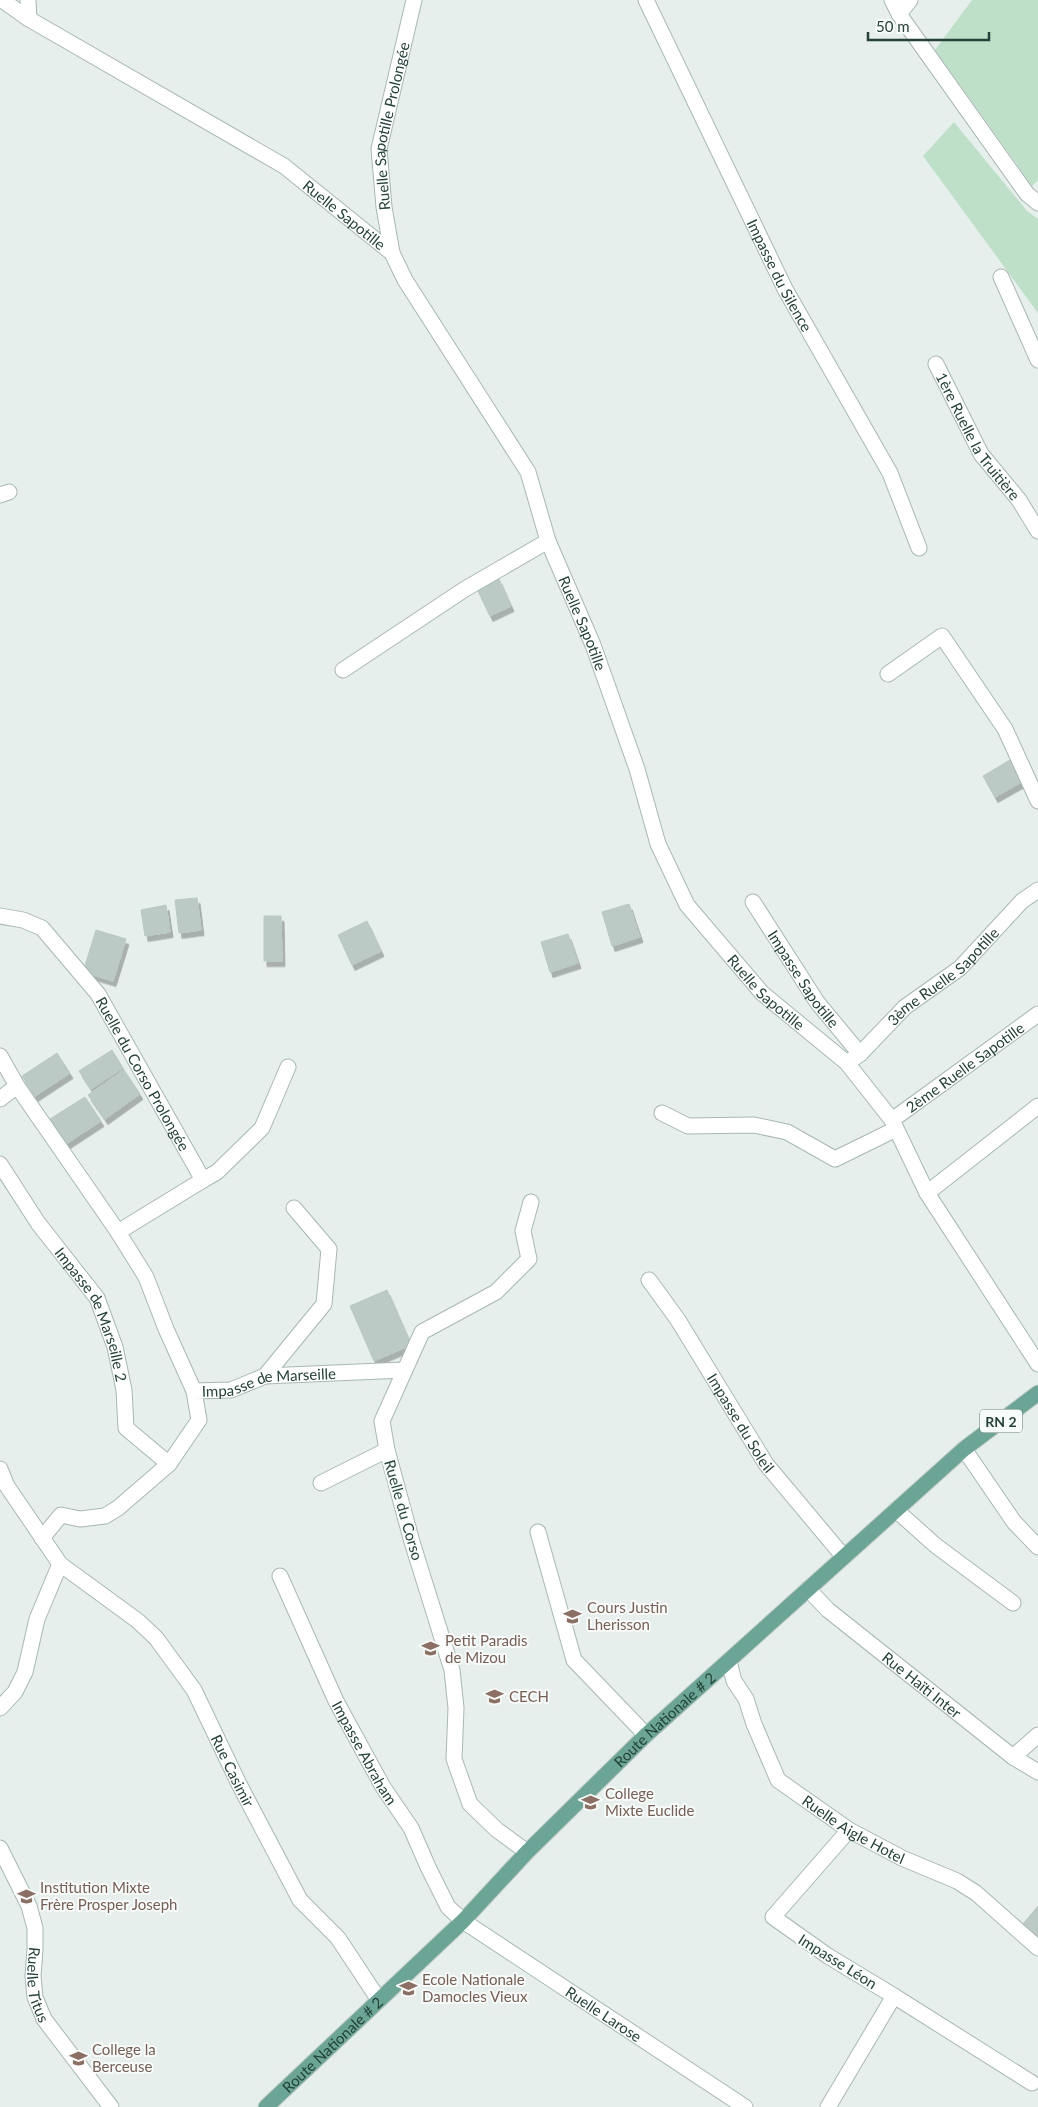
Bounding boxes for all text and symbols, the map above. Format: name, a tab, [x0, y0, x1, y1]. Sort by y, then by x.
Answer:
scale bar	[868, 10, 989, 42]
text: 50 m	[876, 17, 910, 35]
street label: Ruelle Sapotille Prolongée	[370, 40, 413, 211]
street label: Ruelle Sapotille	[300, 176, 389, 253]
street label: Impasse du Silence	[744, 216, 816, 335]
street label: 1ère Ruelle la Truitière	[933, 369, 1024, 504]
street label: Ruelle Sapotille	[555, 573, 610, 673]
street label: 3ème Ruelle Sapotille	[884, 923, 1002, 1029]
street label: Impasse Sapotille	[764, 927, 843, 1031]
street label: Ruelle Sapotille	[724, 950, 808, 1033]
street label: Ruelle du Corso Prolongée	[92, 993, 194, 1154]
street label: 2ème Ruelle Sapotille	[902, 1018, 1027, 1116]
street label: Impasse de Marseille 2	[51, 1243, 131, 1383]
street label: Impasse de Marseille	[202, 1364, 336, 1400]
street label: Impasse du Soleil	[704, 1370, 778, 1476]
road number: RN 2	[980, 1410, 1022, 1432]
street label: Ruelle du Corso	[381, 1458, 427, 1562]
place label: Cours Justin Lherisson	[587, 1598, 668, 1633]
school or university icon: Cours Justin Lherisson	[563, 1606, 583, 1626]
place label: Petit Paradis de Mizou	[445, 1631, 527, 1666]
school or university icon: Petit Paradis de Mizou	[421, 1639, 441, 1659]
street label: Rue Haïti Inter	[879, 1648, 965, 1722]
street label: Route Nationale # 2	[610, 1668, 719, 1771]
school or university icon: CECH	[485, 1686, 505, 1706]
place label: CECH	[509, 1687, 549, 1705]
street label: Impasse Abraham	[329, 1698, 401, 1808]
street label: Rue Casimir	[208, 1732, 259, 1810]
place label: College Mixte Euclide	[605, 1784, 694, 1819]
street label: Ruelle Aigle Hotel	[799, 1791, 908, 1867]
school or university icon: College Mixte Euclide	[581, 1792, 601, 1812]
place label: Institution Mixte Frère Prosper Joseph	[40, 1878, 177, 1913]
school or university icon: Institution Mixte Frère Prosper Joseph	[16, 1886, 36, 1906]
street label: Impasse Léon	[795, 1930, 881, 1992]
street label: Ruelle Titus	[24, 1946, 53, 2025]
place label: Ecole Nationale Damocles Vieux	[422, 1970, 528, 2005]
school or university icon: Ecole Nationale Damocles Vieux	[398, 1978, 418, 1998]
street label: Ruelle Larose	[562, 1982, 645, 2045]
street label: Route Nationale # 2	[278, 1993, 386, 2096]
place label: College la Berceuse	[92, 2040, 156, 2075]
school or university icon: College la Berceuse	[68, 2048, 88, 2068]

